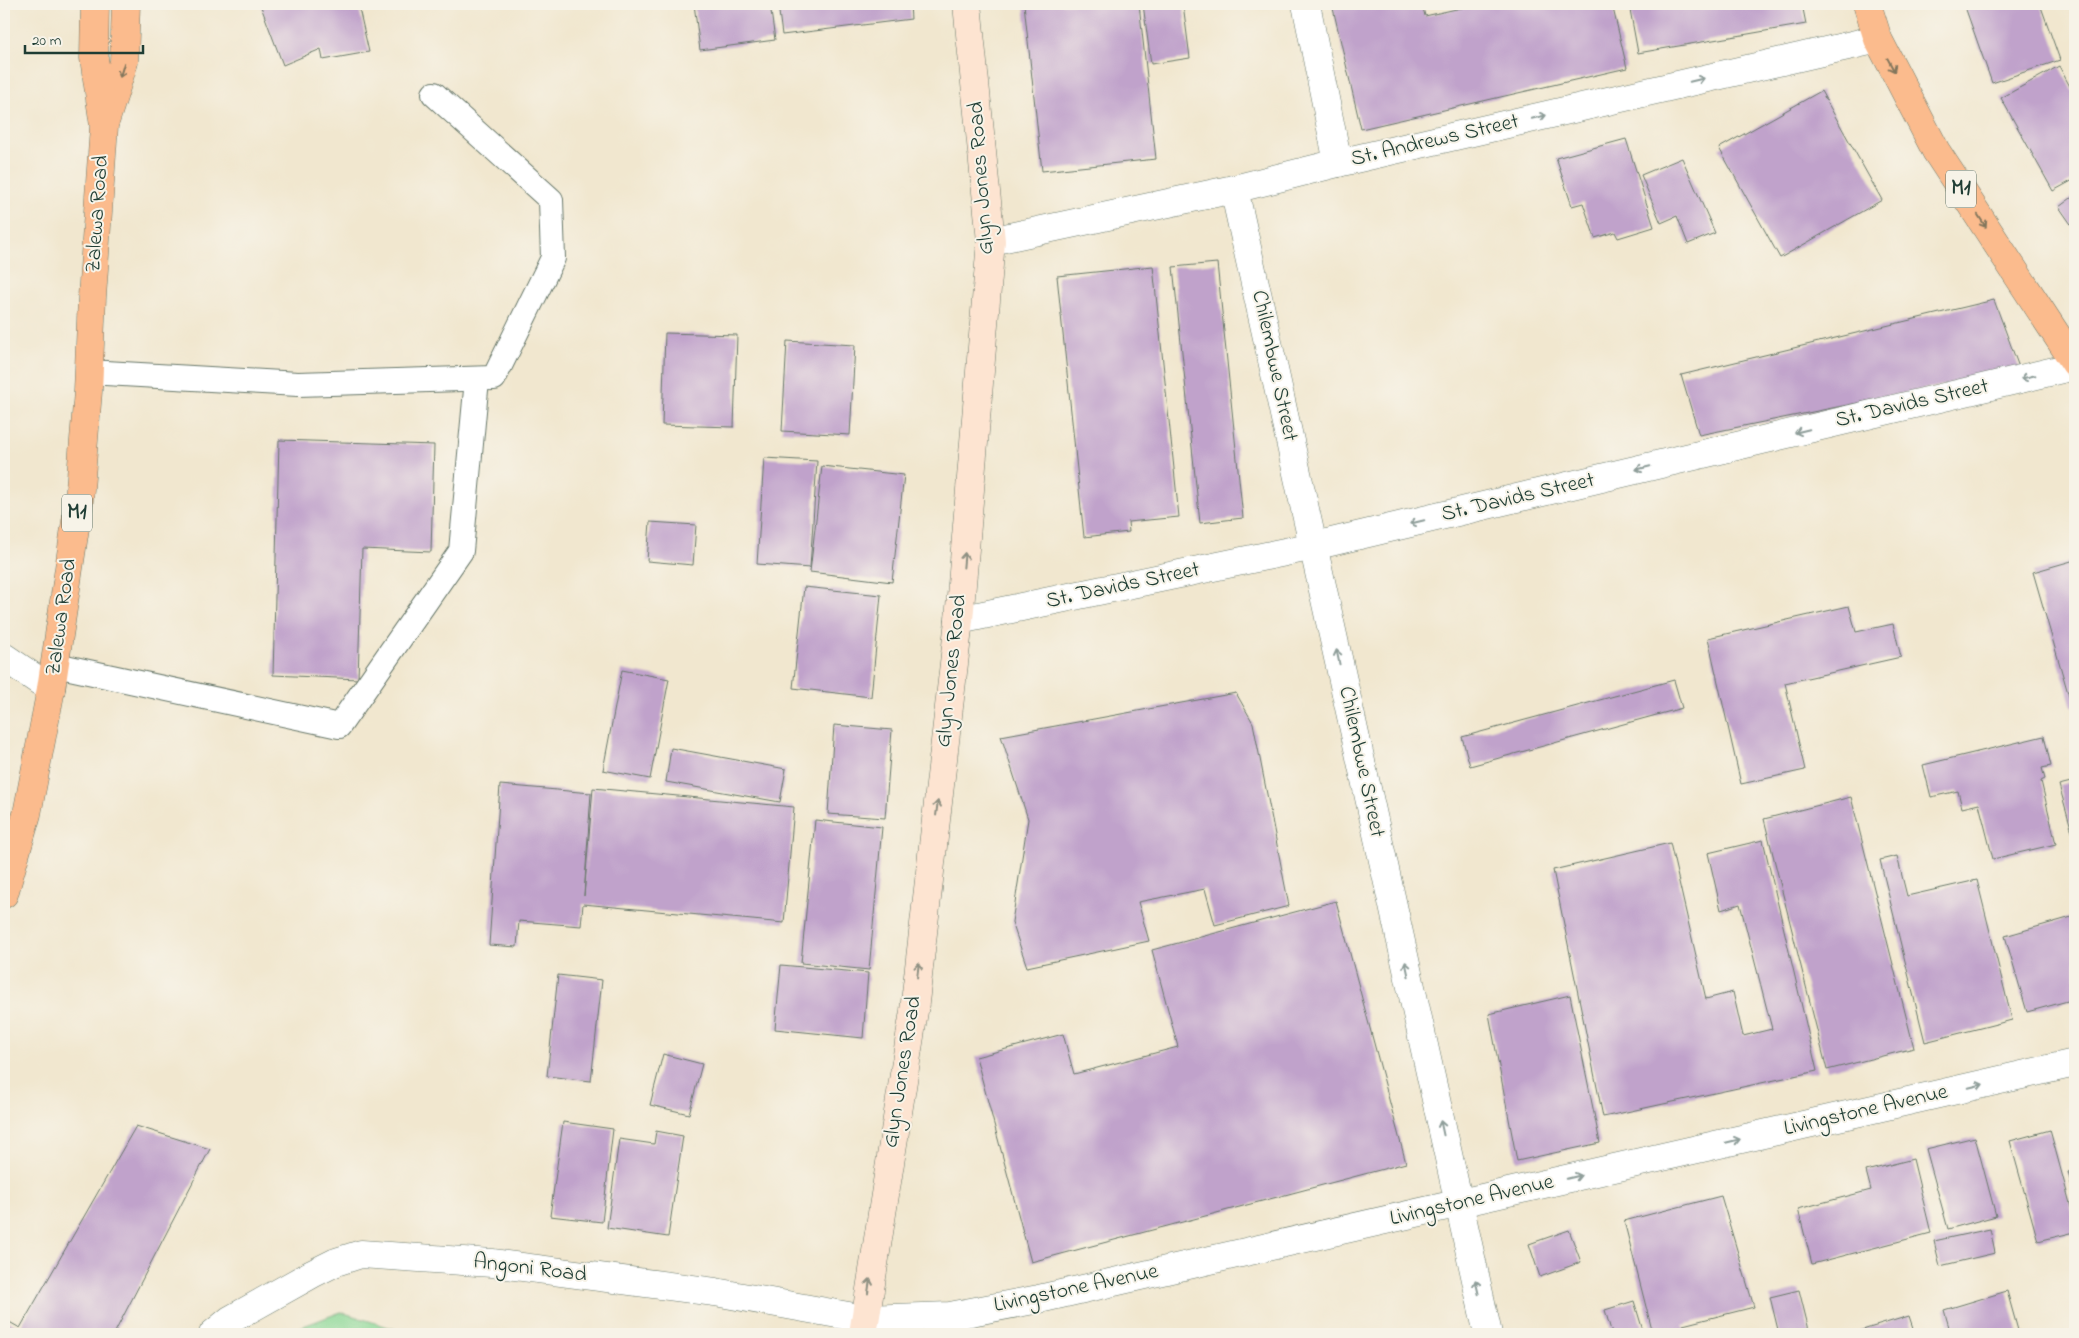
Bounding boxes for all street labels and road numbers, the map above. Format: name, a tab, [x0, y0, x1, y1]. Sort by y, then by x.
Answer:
street label: Glyn Jones Road	[961, 100, 1004, 256]
street label: St. Andrews Street	[1348, 106, 1523, 176]
street label: Zalewa Road	[78, 154, 118, 274]
road number: M1	[1946, 170, 1976, 208]
street label: Chilembwe Street	[1242, 287, 1306, 445]
street label: St. Davids Street	[1832, 371, 1992, 437]
street label: St. Davids Street	[1438, 465, 1598, 531]
road number: M1	[62, 494, 92, 532]
street label: St. Davids Street	[1043, 554, 1203, 618]
street label: Zalewa Road	[38, 557, 86, 677]
street label: Glyn Jones Road	[928, 593, 977, 749]
street label: Chilembwe Street	[1329, 683, 1393, 841]
street label: Glyn Jones Road	[875, 994, 932, 1150]
street label: Livingstone Avenue	[1781, 1077, 1951, 1146]
street label: Livingstone Avenue	[1387, 1167, 1557, 1236]
street label: Angoni Road	[471, 1246, 588, 1293]
street label: Livingstone Avenue	[991, 1256, 1162, 1323]

